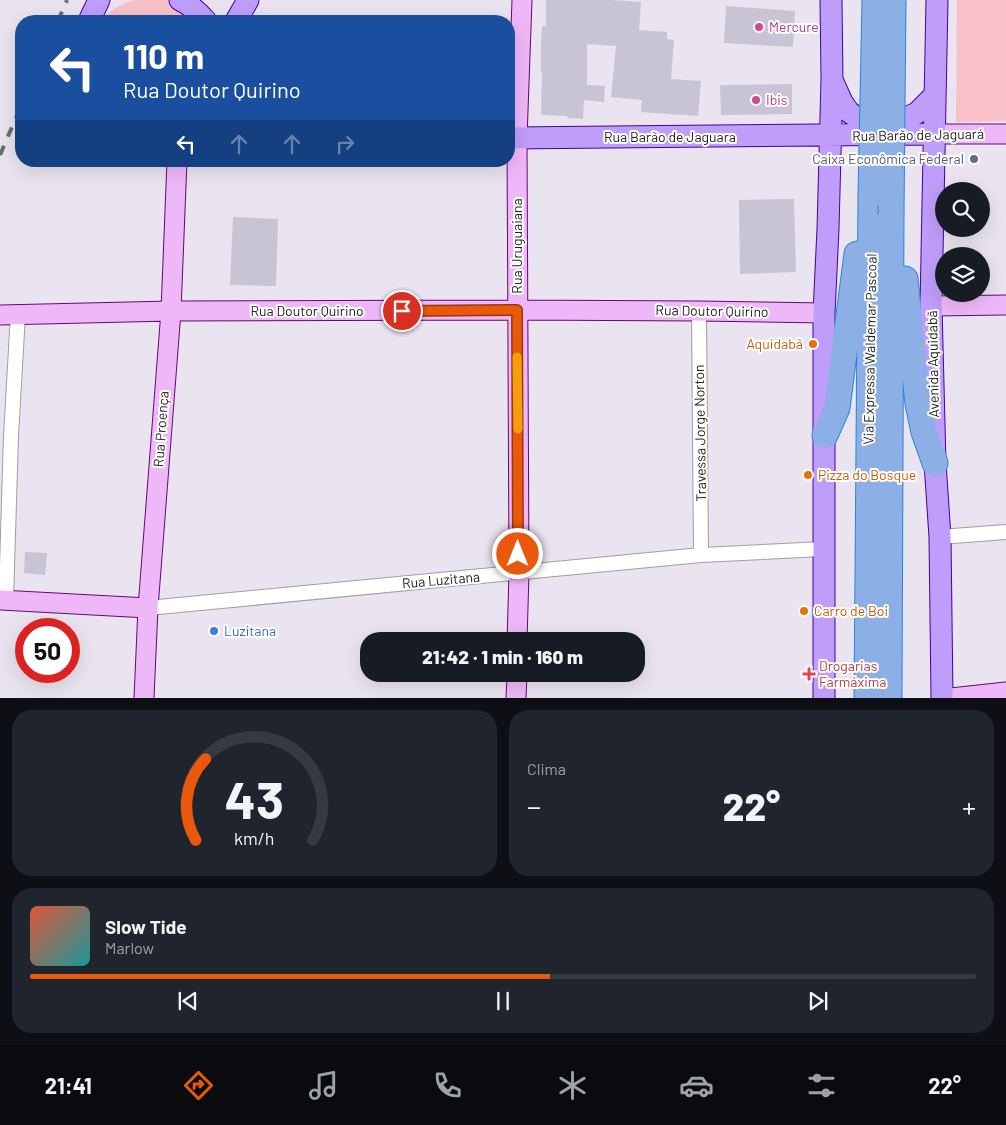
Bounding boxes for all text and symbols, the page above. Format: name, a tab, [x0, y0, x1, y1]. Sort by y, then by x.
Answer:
place label: Mercure	[769, 18, 819, 35]
marker: Mercure	[753, 21, 765, 33]
text: 110 m	[123, 34, 204, 76]
icon: left	[40, 35, 105, 100]
text: Rua Doutor Quirino	[123, 76, 301, 102]
place label: Ibis	[766, 91, 788, 108]
marker: Ibis	[750, 94, 762, 106]
street label: Rua Barão de Jaguará	[852, 125, 984, 144]
street label: Rua Barão de Jaguara	[604, 128, 736, 145]
icon: left	[172, 130, 200, 158]
icon: ahead	[225, 130, 253, 158]
icon: ahead	[278, 130, 306, 158]
icon: right	[331, 130, 359, 158]
place label: Caixa Econômica Federal	[812, 150, 964, 167]
marker: Caixa Econômica Federal	[968, 153, 980, 165]
map controls	[935, 182, 990, 302]
button: search	[935, 182, 990, 237]
street label: Rua Uruguaiana	[508, 198, 525, 294]
button: layers	[935, 247, 990, 302]
street label: Via Expressa Waldemar Pascoal	[859, 253, 880, 445]
pin	[381, 290, 423, 332]
icon: arrive	[388, 297, 416, 325]
street label: Rua Doutor Quirino	[655, 301, 769, 320]
street label: Rua Doutor Quirino	[250, 302, 364, 319]
street label: Avenida Aquidabã	[923, 310, 942, 418]
place label: Aquidabã	[746, 335, 803, 352]
marker: Aquidabã	[807, 338, 819, 350]
street label: Travessa Jorge Norton	[690, 364, 709, 502]
street label: Rua Proença	[149, 390, 172, 468]
place label: Pizza do Bosque	[818, 466, 916, 483]
marker: Pizza do Bosque	[802, 469, 814, 481]
position arrow	[491, 527, 543, 579]
street label: Rua Luzitana	[401, 568, 481, 591]
place label: Carro de Boi	[814, 602, 888, 619]
marker: Carro de Boi	[798, 605, 810, 617]
speed limit sign: 50	[15, 618, 80, 683]
place label: Luzitana	[224, 622, 276, 639]
marker: Luzitana	[208, 625, 220, 637]
text: 21:42 · 1 min · 160 m	[422, 645, 583, 668]
place label: Drogarias Farmáxima	[819, 657, 886, 690]
marker: Drogarias Farmáxima	[803, 668, 815, 680]
text: Clima	[527, 759, 566, 778]
text: 43	[225, 767, 284, 829]
text: 22°	[723, 783, 780, 829]
text: −	[527, 789, 541, 823]
text: +	[962, 789, 976, 823]
text: km/h	[234, 827, 275, 849]
text: Slow Tide	[105, 915, 187, 938]
text: Marlow	[105, 938, 154, 957]
icon: previous	[174, 987, 202, 1015]
icon: pause	[489, 987, 517, 1015]
icon: next	[804, 987, 832, 1015]
icon: directions	[181, 1068, 216, 1103]
icon: music	[306, 1068, 341, 1103]
icon: phone	[430, 1068, 465, 1103]
icon: climate	[555, 1068, 590, 1103]
icon: car	[679, 1068, 714, 1103]
icon: filters	[804, 1068, 839, 1103]
text: 21:41	[45, 1072, 92, 1098]
text: 22°	[928, 1072, 961, 1098]

